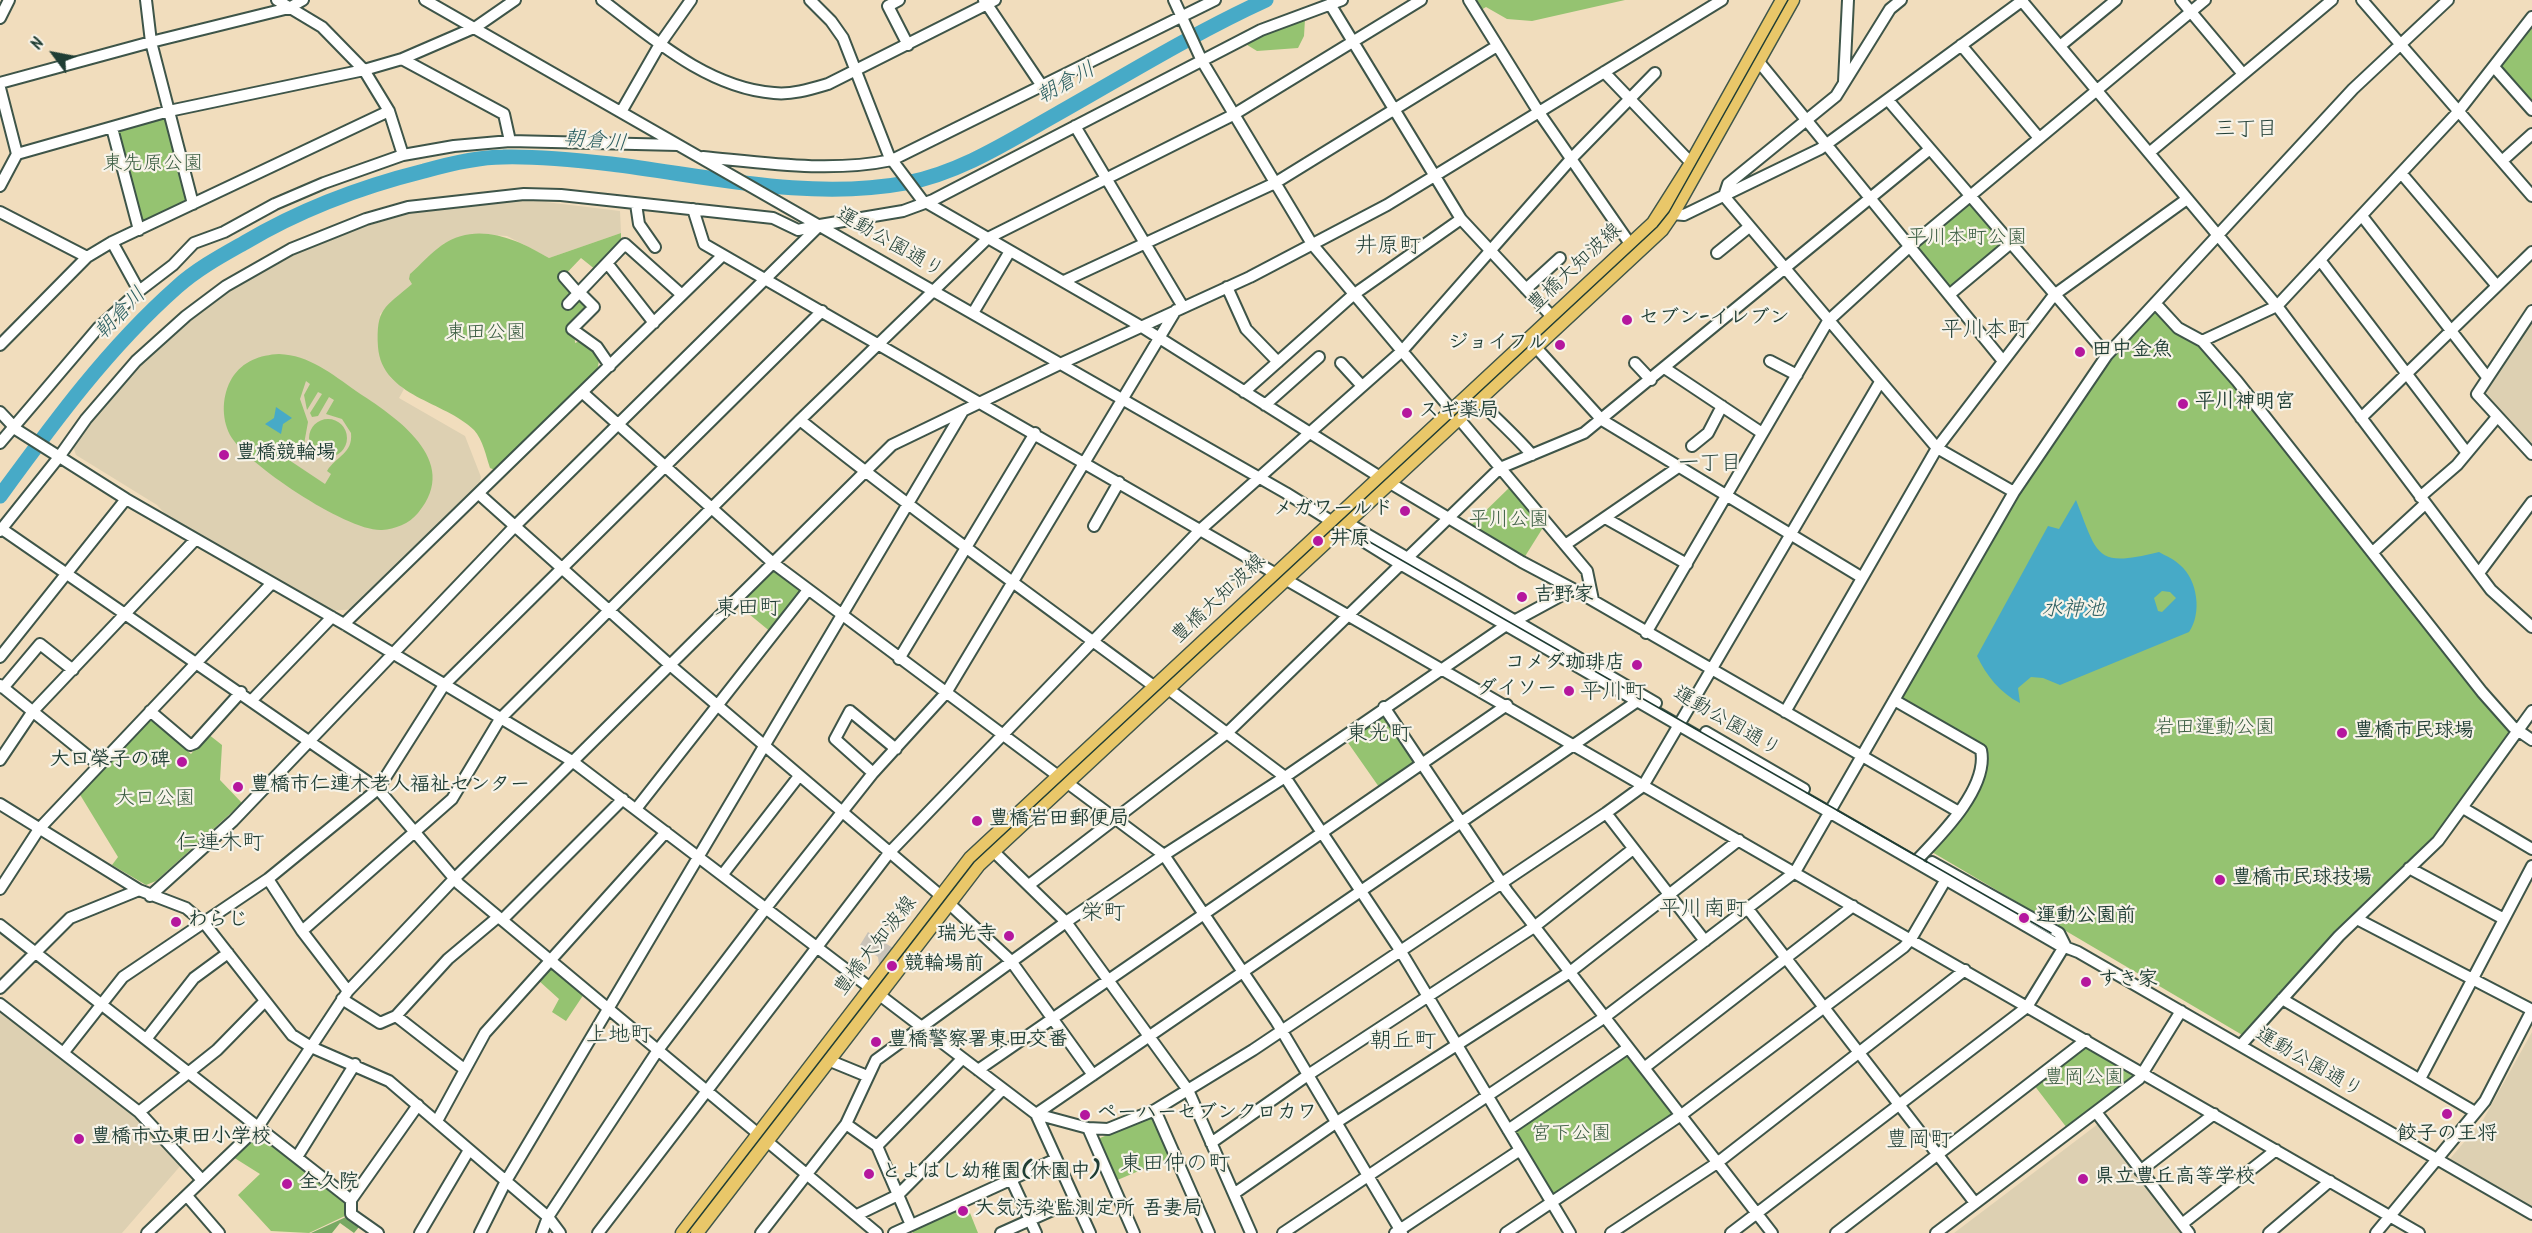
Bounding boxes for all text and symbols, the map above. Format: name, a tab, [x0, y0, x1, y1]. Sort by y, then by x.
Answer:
north arrow	[24, 24, 84, 84]
text: N	[25, 33, 52, 55]
water label: 朝倉川	[1033, 59, 1101, 111]
district label: 三丁目	[2215, 118, 2277, 144]
water label: 朝倉川	[563, 128, 627, 158]
park label: 東先原公園	[103, 154, 203, 178]
street label: 運動公園通り	[831, 204, 947, 284]
street label: 豊橋大知波線	[1524, 219, 1628, 319]
park label: 平川本町公園	[1907, 228, 2027, 252]
district label: 井原町	[1355, 235, 1421, 261]
water label: 朝倉川	[91, 284, 153, 346]
place label: セブン-イレブン	[1639, 308, 1790, 332]
marker: セブン-イレブン	[1620, 313, 1634, 327]
district label: 平川本町	[1941, 319, 2029, 345]
park label: 東田公園	[446, 323, 526, 347]
place label: ジョイフル	[1448, 333, 1548, 357]
marker: ジョイフル	[1553, 338, 1567, 352]
place label: 田中金魚	[2092, 340, 2172, 364]
marker: 田中金魚	[2073, 345, 2087, 359]
place label: 平川神明宮	[2195, 392, 2295, 416]
marker: 平川神明宮	[2176, 397, 2190, 411]
place label: スギ薬局	[1419, 401, 1499, 425]
marker: スギ薬局	[1400, 406, 1414, 420]
place label: 豊橋競輪場	[236, 443, 336, 467]
marker: 豊橋競輪場	[217, 448, 231, 462]
district label: 一丁目	[1679, 452, 1741, 478]
place label: メガワールド	[1273, 499, 1393, 523]
marker: メガワールド	[1398, 504, 1412, 518]
park label: 平川公園	[1469, 510, 1549, 534]
place label: 井原	[1330, 529, 1370, 553]
marker: 井原	[1311, 534, 1325, 548]
street label: 豊橋大知波線	[1168, 550, 1272, 650]
place label: 吉野家	[1534, 585, 1594, 609]
marker: 吉野家	[1515, 590, 1529, 604]
district label: 東田町	[715, 597, 781, 623]
water label: 水神池	[2042, 598, 2104, 624]
place label: コメダ珈琲店	[1505, 653, 1625, 677]
marker: コメダ珈琲店	[1630, 658, 1644, 672]
place label: ダイソー	[1477, 679, 1557, 703]
district label: 平川町	[1580, 681, 1646, 707]
street label: 運動公園通り	[1668, 683, 1784, 763]
marker: ダイソー	[1562, 684, 1576, 698]
park label: 岩田運動公園	[2155, 718, 2275, 742]
place label: 豊橋市民球場	[2354, 721, 2474, 745]
district label: 東光町	[1346, 723, 1412, 749]
marker: 豊橋市民球場	[2335, 726, 2349, 740]
place label: 大口榮子の碑	[50, 750, 170, 774]
marker: 大口榮子の碑	[175, 755, 189, 769]
place label: 豊橋市仁連木老人福祉センター	[250, 775, 530, 799]
marker: 豊橋市仁連木老人福祉センター	[231, 780, 245, 794]
park label: 大口公園	[115, 789, 195, 813]
place label: 豊橋岩田郵便局	[989, 809, 1129, 833]
marker: 豊橋岩田郵便局	[970, 814, 984, 828]
district label: 仁連木町	[176, 832, 264, 858]
place label: 豊橋市民球技場	[2232, 868, 2372, 892]
marker: 豊橋市民球技場	[2213, 873, 2227, 887]
street label: 豊橋大知波線	[831, 892, 923, 1002]
district label: 平川南町	[1659, 898, 1747, 924]
district label: 栄町	[1081, 902, 1125, 928]
place label: 運動公園前	[2036, 906, 2136, 930]
place label: わらじ	[188, 910, 248, 934]
marker: 運動公園前	[2017, 911, 2031, 925]
marker: わらじ	[169, 915, 183, 929]
place label: 瑞光寺	[937, 924, 997, 948]
marker: 瑞光寺	[1002, 929, 1016, 943]
place label: 競輪場前	[904, 954, 984, 978]
marker: 競輪場前	[885, 959, 899, 973]
place label: すき家	[2098, 970, 2158, 994]
marker: すき家	[2079, 975, 2093, 989]
district label: 上地町	[586, 1024, 652, 1050]
street label: 運動公園通り	[2250, 1024, 2366, 1104]
place label: 豊橋警察署東田交番	[888, 1030, 1068, 1054]
district label: 朝丘町	[1370, 1030, 1436, 1056]
marker: 豊橋警察署東田交番	[869, 1035, 883, 1049]
park label: 豊岡公園	[2044, 1068, 2124, 1092]
place label: ペーハーセブンクロカワ	[1097, 1103, 1317, 1127]
marker: 餃子の王将	[2440, 1107, 2454, 1121]
marker: ペーハーセブンクロカワ	[1078, 1108, 1092, 1122]
park label: 宮下公園	[1531, 1124, 1611, 1148]
place label: 餃子の王将	[2397, 1124, 2497, 1148]
place label: 豊橋市立東田小学校	[91, 1127, 271, 1151]
district label: 豊岡町	[1886, 1129, 1952, 1155]
marker: 豊橋市立東田小学校	[72, 1132, 86, 1146]
district label: 東田仲の町	[1120, 1153, 1230, 1179]
place label: とよはし幼稚園(休園中)	[881, 1162, 1101, 1186]
marker: とよはし幼稚園(休園中)	[862, 1167, 876, 1181]
place label: 県立豊丘高等学校	[2095, 1167, 2255, 1191]
place label: 全久院	[299, 1172, 359, 1196]
marker: 県立豊丘高等学校	[2076, 1172, 2090, 1186]
marker: 全久院	[280, 1177, 294, 1191]
place label: 大気汚染監測定所 吾妻局	[975, 1199, 1203, 1223]
marker: 大気汚染監測定所 吾妻局	[956, 1204, 970, 1218]

